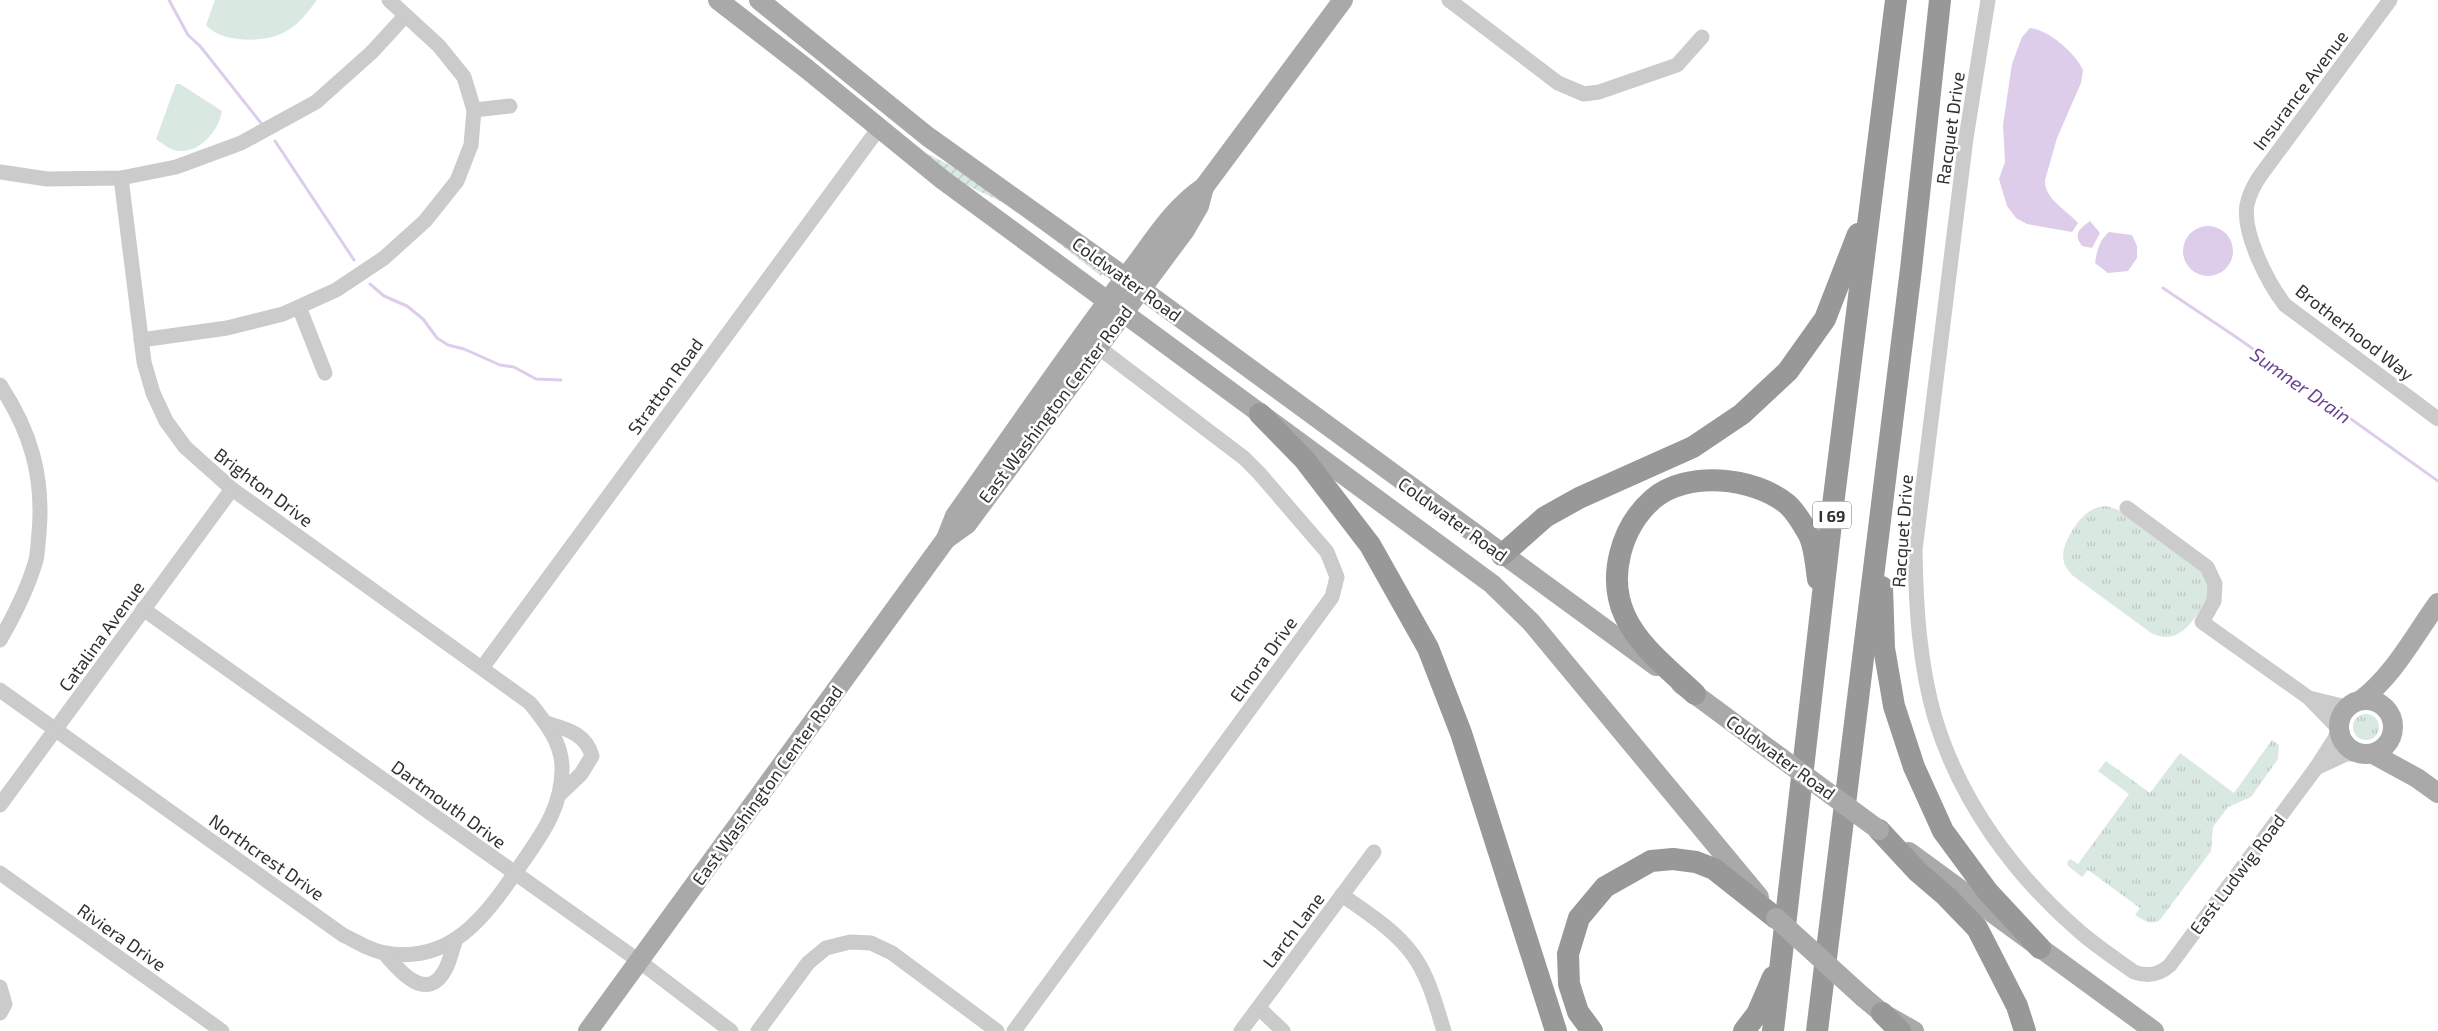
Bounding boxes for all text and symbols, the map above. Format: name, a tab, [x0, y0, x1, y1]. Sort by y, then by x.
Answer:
street label: Insurance Avenue	[2248, 26, 2352, 154]
street label: Racquet Drive	[1931, 70, 1969, 186]
street label: Coldwater Road	[1068, 232, 1186, 326]
street label: Brotherhood Way	[2292, 279, 2419, 385]
street label: East Washington Center Road	[973, 301, 1137, 507]
street label: Stratton Road	[623, 333, 707, 439]
water label: Sumner Drain	[2246, 342, 2356, 428]
street label: Brighton Drive	[210, 443, 318, 531]
street label: Coldwater Road	[1394, 472, 1512, 566]
street label: Racquet Drive	[1887, 474, 1917, 588]
road number: I 69	[1813, 502, 1851, 528]
street label: Catalina Avenue	[54, 577, 148, 695]
street label: Elnora Drive	[1225, 612, 1301, 706]
street label: East Washington Center Road	[687, 681, 847, 889]
street label: Coldwater Road	[1722, 710, 1840, 804]
street label: Dartmouth Drive	[387, 755, 511, 853]
street label: Northcrest Drive	[205, 809, 329, 905]
street label: East Ludwig Road	[2185, 810, 2289, 938]
street label: Larch Lane	[1258, 888, 1328, 972]
street label: Riviera Drive	[73, 898, 171, 976]

